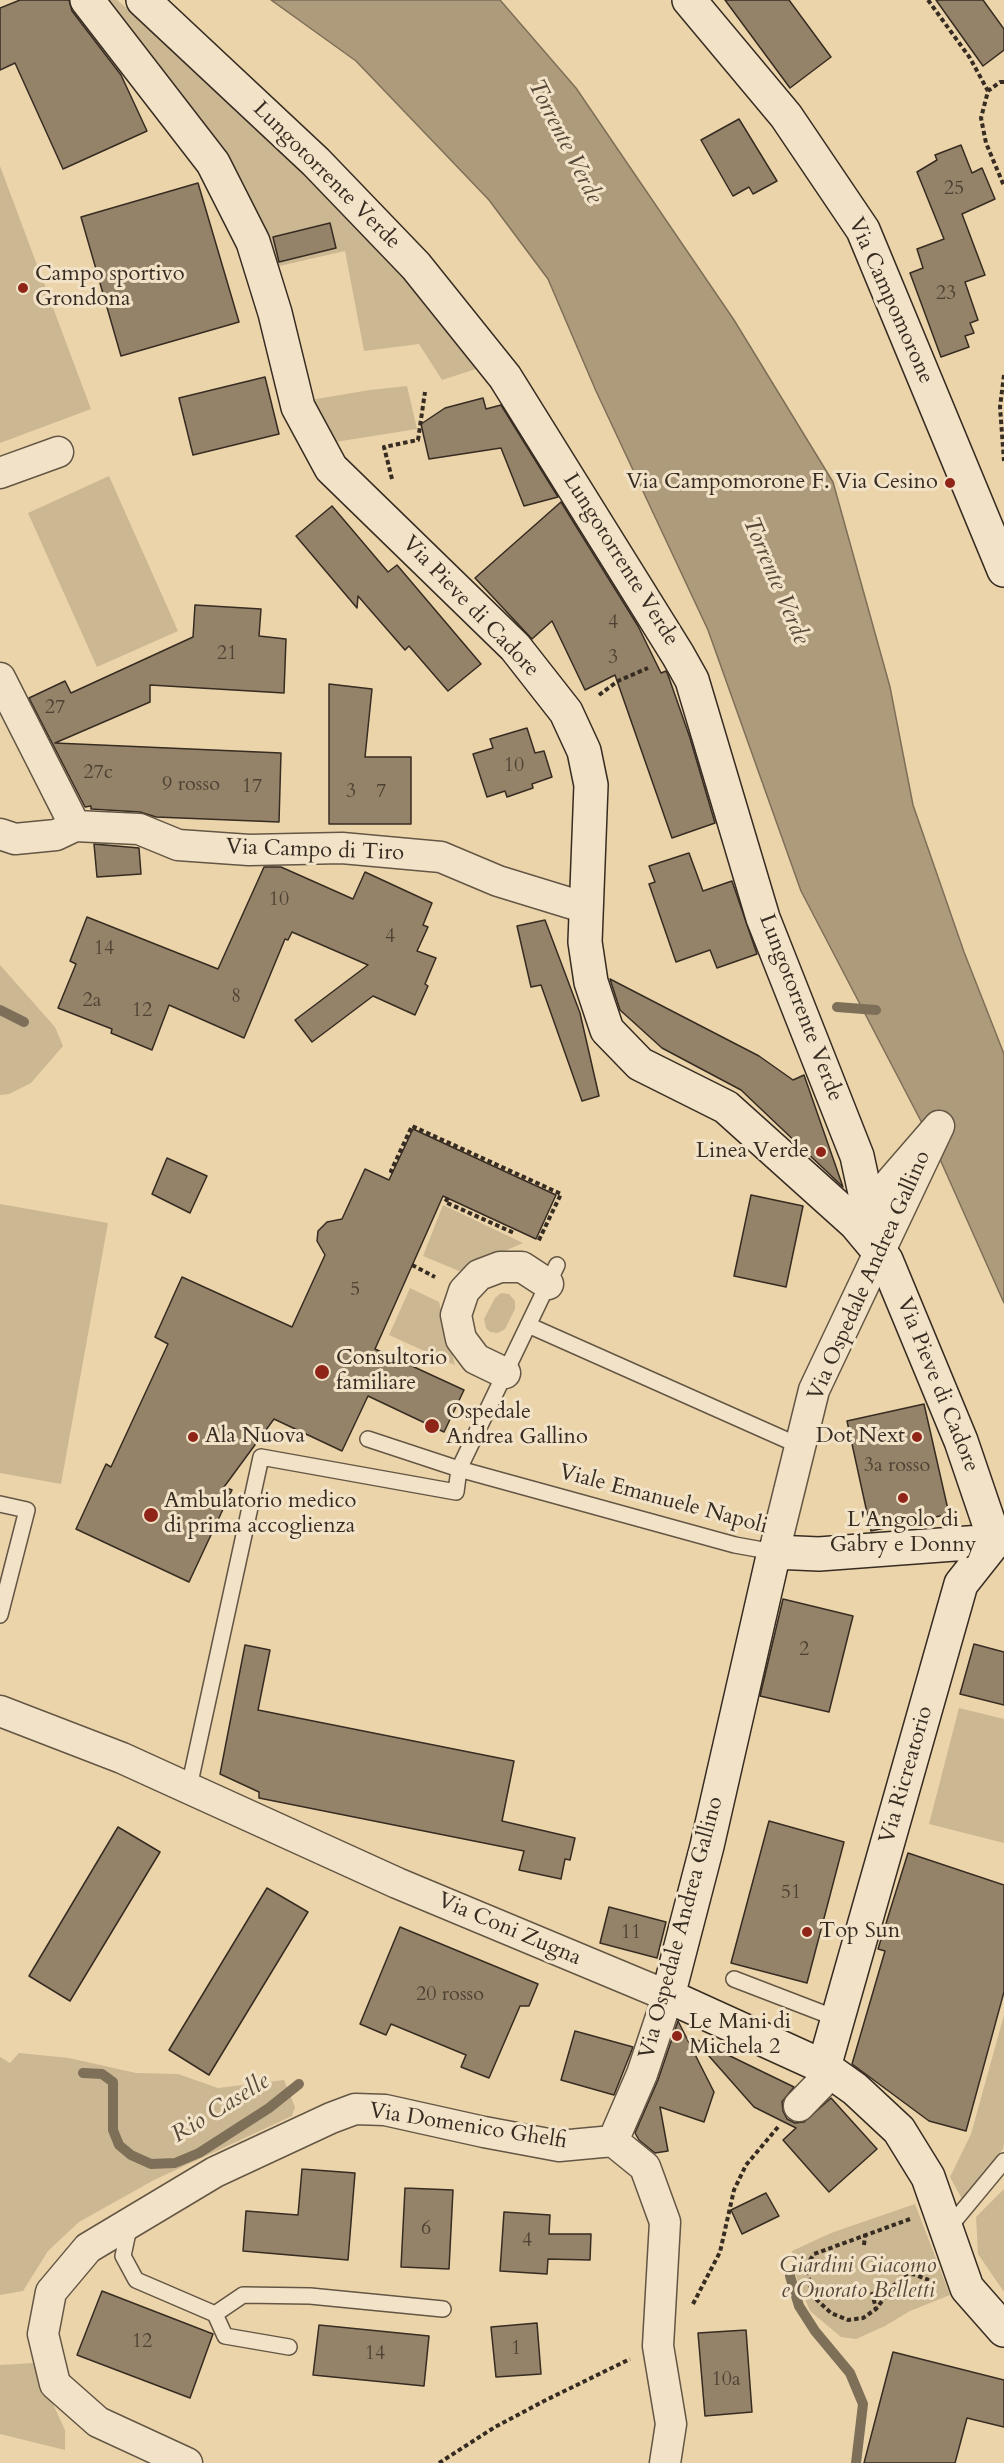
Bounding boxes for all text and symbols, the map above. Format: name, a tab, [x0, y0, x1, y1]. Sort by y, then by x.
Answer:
water label: Torrente Verde	[520, 75, 608, 209]
street label: Lungotorrente Verde	[247, 97, 405, 255]
house number: 25	[944, 177, 964, 201]
street label: Via Campomorone	[841, 214, 939, 388]
place label: Campo sportivo Grondona	[35, 262, 185, 314]
marker: Campo sportivo Grondona	[16, 281, 30, 295]
house number: 23	[936, 282, 956, 306]
street label: Lungotorrente Verde	[556, 469, 684, 651]
place label: Via Campomorone F. Via Cesino	[626, 470, 938, 496]
marker: Via Campomorone F. Via Cesino	[943, 476, 957, 490]
water label: Torrente Verde	[735, 513, 815, 649]
street label: Via Pieve di Cadore	[396, 531, 544, 683]
house number: 4	[608, 611, 618, 635]
house number: 21	[217, 642, 237, 666]
house number: 3	[608, 646, 618, 670]
house number: 27	[45, 696, 65, 720]
house number: 10	[504, 754, 524, 778]
house number: 27c	[83, 761, 113, 785]
house number: 9 rosso	[162, 773, 220, 797]
house number: 17	[242, 775, 262, 799]
house number: 3	[346, 780, 356, 804]
house number: 7	[376, 780, 386, 804]
street label: Via Campo di Tiro	[225, 835, 405, 867]
house number: 10	[269, 888, 289, 912]
street label: Lungotorrente Verde	[752, 911, 848, 1105]
house number: 4	[385, 925, 395, 949]
house number: 14	[94, 937, 114, 961]
house number: 8	[231, 985, 241, 1009]
house number: 2a	[83, 989, 101, 1013]
house number: 12	[132, 999, 152, 1023]
place label: Linea Verde	[696, 1139, 809, 1165]
marker: Linea Verde	[814, 1145, 828, 1159]
street label: Via Ospedale Andrea Gallino	[803, 1147, 937, 1405]
house number: 5	[350, 1278, 360, 1302]
street label: Via Pieve di Cadore	[890, 1294, 984, 1476]
place label: Consultorio familiare	[336, 1346, 447, 1398]
marker: Consultorio familiare	[313, 1363, 331, 1381]
place label: Ospedale Andrea Gallino	[446, 1400, 588, 1452]
marker: Ospedale Andrea Gallino	[423, 1417, 441, 1435]
place label: Ala Nuova	[205, 1424, 305, 1450]
place label: Dot Next	[816, 1424, 905, 1450]
marker: Ala Nuova	[186, 1430, 200, 1444]
marker: Dot Next	[910, 1430, 924, 1444]
house number: 3a rosso	[864, 1454, 930, 1478]
street label: Viale Emanuele Napoli	[556, 1459, 770, 1541]
place label: Ambulatorio medico di prima accoglienza	[164, 1489, 357, 1540]
marker: L'Angolo di Gabry e Donny	[896, 1491, 910, 1505]
marker: Ambulatorio medico di prima accoglienza	[142, 1506, 160, 1524]
place label: L'Angolo di Gabry e Donny	[830, 1508, 976, 1560]
house number: 2	[799, 1638, 809, 1662]
street label: Via Ricreatorio	[875, 1703, 939, 1847]
street label: Via Ospedale Andrea Gallino	[634, 1794, 730, 2062]
house number: 51	[781, 1881, 801, 1905]
street label: Via Coni Zugna	[433, 1888, 585, 1972]
place label: Top Sun	[819, 1919, 900, 1945]
house number: 11	[621, 1921, 641, 1945]
marker: Top Sun	[800, 1925, 814, 1939]
house number: 20 rosso	[416, 1983, 484, 2007]
place label: Le Mani di Michela 2	[689, 2010, 791, 2062]
marker: Le Mani di Michela 2	[670, 2029, 684, 2043]
water label: Rio Caselle	[167, 2068, 275, 2150]
street label: Via Domenico Ghelfi	[367, 2098, 569, 2156]
house number: 6	[421, 2217, 431, 2241]
house number: 4	[522, 2229, 532, 2253]
park label: Giardini Giacomo e Onorato Belletti	[779, 2254, 937, 2306]
house number: 12	[132, 2330, 152, 2354]
house number: 1	[511, 2337, 521, 2361]
house number: 14	[365, 2342, 385, 2366]
house number: 10a	[711, 2368, 741, 2392]

